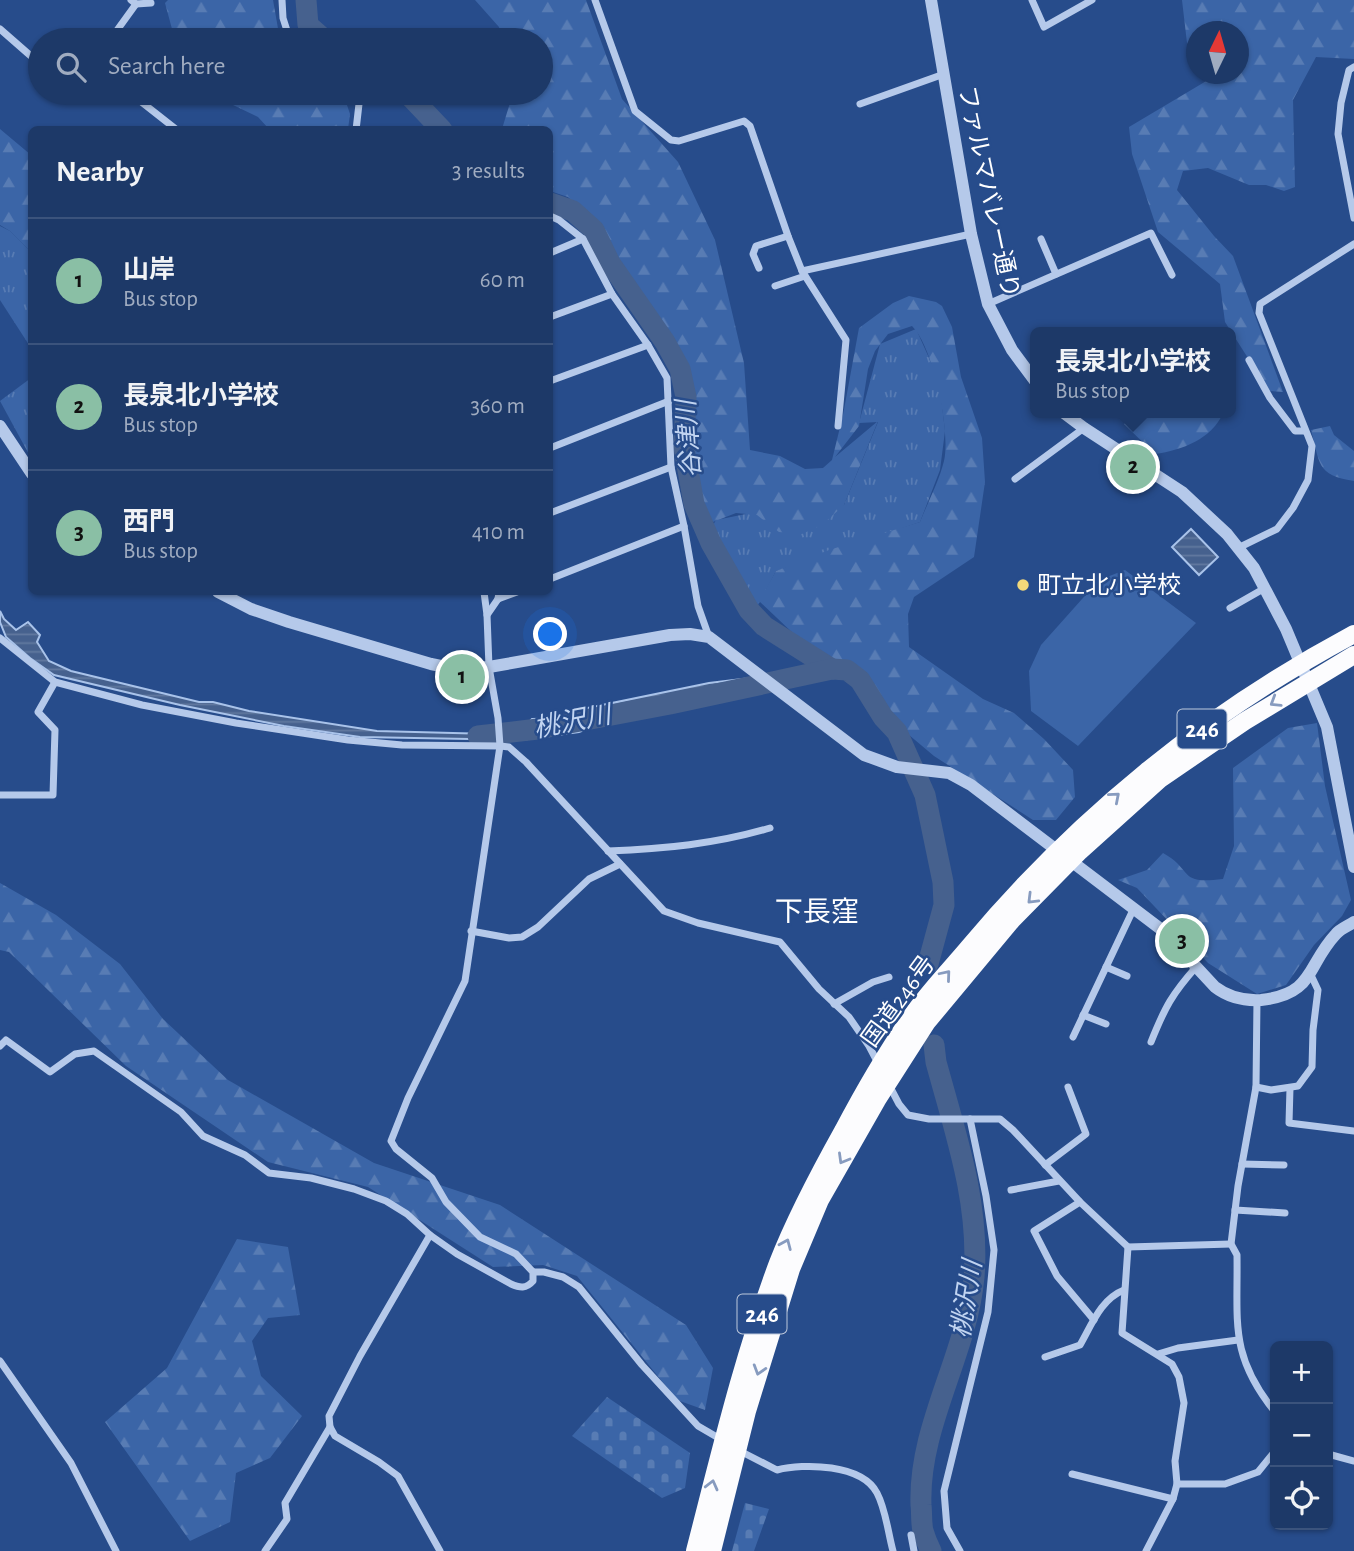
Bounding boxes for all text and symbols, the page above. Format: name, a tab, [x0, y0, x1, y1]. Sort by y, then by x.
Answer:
north arrow	[1186, 21, 1249, 84]
search box	[28, 28, 553, 105]
icon: search	[52, 48, 90, 86]
text: Search here	[108, 53, 226, 79]
street label: ファルマバレー通り	[954, 84, 1023, 300]
text: Nearby	[56, 157, 144, 187]
text: 3 results	[452, 160, 525, 183]
text: 山岸	[123, 257, 175, 283]
text: 1	[75, 269, 83, 292]
text: 60 m	[480, 269, 525, 292]
text: Bus stop	[123, 288, 198, 311]
popup	[1030, 327, 1236, 418]
text: 長泉北小学校	[1055, 349, 1211, 375]
text: Bus stop	[1055, 380, 1130, 403]
text: 長泉北小学校	[123, 383, 279, 409]
text: 2	[74, 395, 84, 418]
text: 360 m	[470, 395, 525, 418]
water label: 谷津川	[672, 396, 705, 479]
text: Bus stop	[123, 414, 198, 437]
pin: 2	[1110, 441, 1156, 493]
text: 西門	[123, 509, 175, 535]
text: 3	[74, 521, 84, 544]
text: 410 m	[472, 521, 525, 544]
text: Bus stop	[123, 540, 198, 563]
place label: 町立北小学校	[1037, 572, 1181, 598]
marker: 町立北小学校	[1015, 577, 1031, 593]
your location	[533, 617, 567, 651]
pin: 1	[439, 651, 485, 703]
one-way arrow	[1269, 694, 1282, 707]
water label: 桃沢川	[531, 700, 616, 742]
road number: 246	[1178, 709, 1226, 748]
one-way arrow	[1107, 793, 1120, 806]
one-way arrow	[1027, 891, 1040, 904]
district label: 下長窪	[775, 897, 859, 927]
pin: 3	[1159, 915, 1205, 967]
street label: 国道246号	[856, 951, 940, 1051]
one-way arrow	[938, 970, 950, 983]
one-way arrow	[838, 1152, 851, 1165]
one-way arrow	[778, 1239, 792, 1251]
water label: 桃沢川	[947, 1255, 986, 1340]
road number: 246	[738, 1294, 786, 1334]
map controls	[1270, 1341, 1333, 1530]
button: +	[1270, 1341, 1333, 1404]
one-way arrow	[753, 1364, 768, 1376]
button: −	[1270, 1404, 1333, 1467]
button: locate	[1270, 1467, 1333, 1530]
one-way arrow	[704, 1479, 718, 1491]

